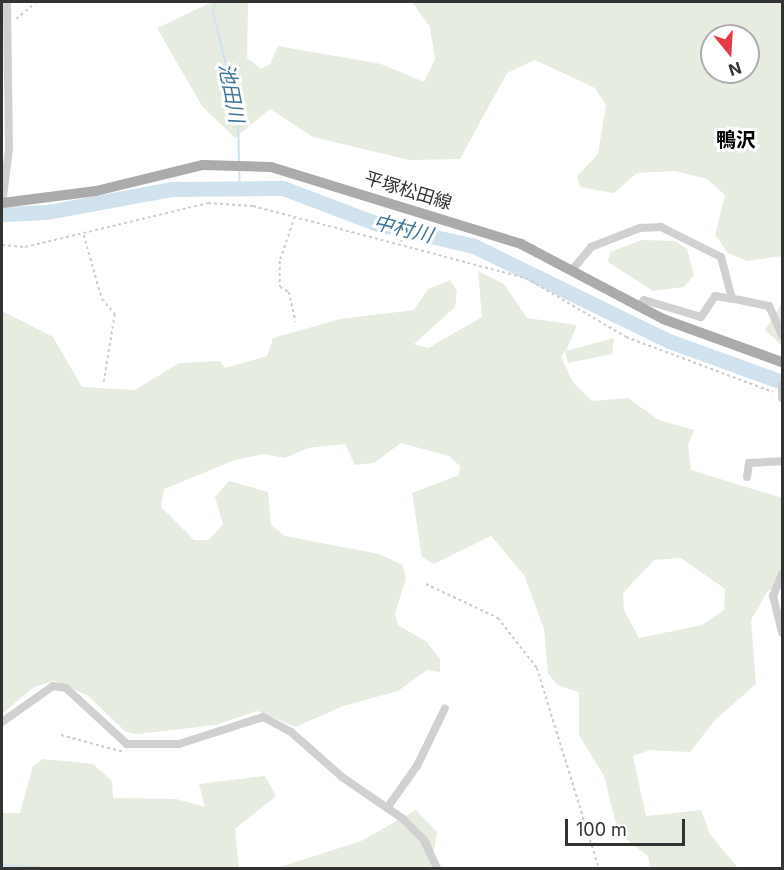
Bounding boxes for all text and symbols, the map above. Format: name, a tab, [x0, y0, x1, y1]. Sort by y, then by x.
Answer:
north arrow	[700, 24, 760, 84]
text: N	[726, 58, 744, 81]
water label: 池田川	[213, 61, 249, 125]
district label: 鴨沢	[716, 128, 756, 152]
street label: 平塚松田線	[362, 168, 454, 214]
water label: 中村川	[371, 210, 435, 248]
scale bar	[568, 807, 688, 845]
text: 100 m	[576, 819, 627, 840]

